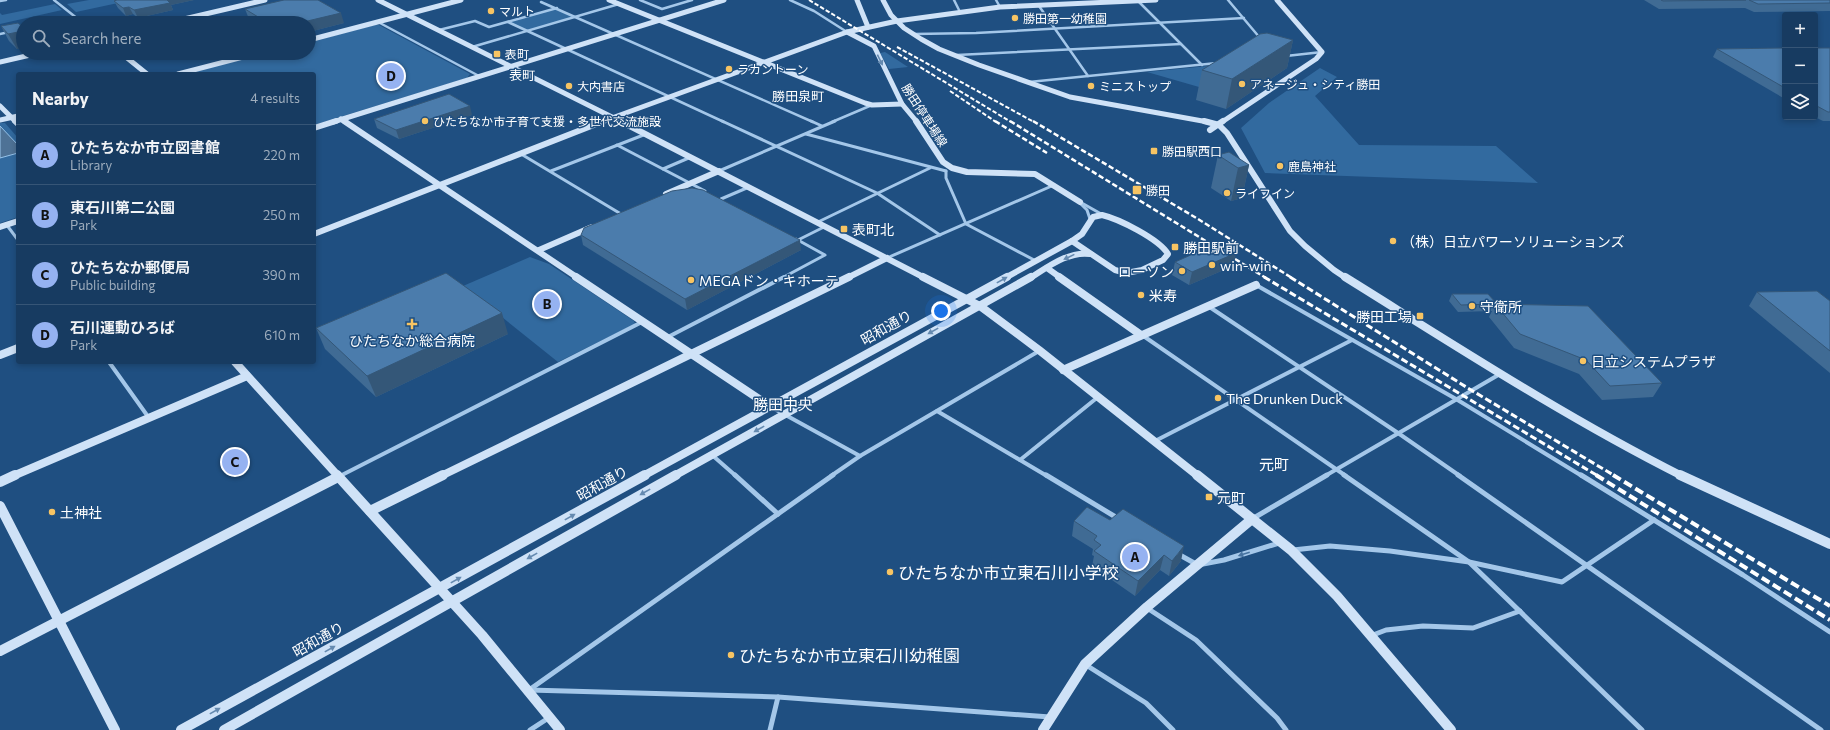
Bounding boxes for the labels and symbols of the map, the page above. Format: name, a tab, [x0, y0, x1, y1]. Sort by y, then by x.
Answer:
place label: マルト	[499, 4, 535, 18]
marker: マルト	[486, 6, 496, 16]
place label: 勝田第一幼稚園	[1023, 11, 1107, 25]
marker: 勝田第一幼稚園	[1010, 13, 1020, 23]
place label: 表町	[504, 47, 529, 61]
marker: 表町	[492, 49, 502, 59]
one-way arrow	[877, 55, 883, 66]
pin: D	[378, 61, 404, 91]
place label: ラカントーン	[737, 62, 808, 76]
marker: ラカントーン	[724, 64, 734, 74]
district label: 表町	[509, 67, 535, 83]
place label: アネージュ・シティ勝田	[1250, 77, 1380, 91]
place label: 大内書店	[577, 79, 625, 93]
place label: ミニストップ	[1099, 79, 1171, 93]
marker: アネージュ・シティ勝田	[1237, 79, 1247, 89]
marker: 大内書店	[564, 81, 574, 91]
street label: 勝田停車場線	[900, 81, 950, 149]
marker: ミニストップ	[1086, 81, 1096, 91]
district label: 勝田泉町	[772, 88, 824, 104]
place label: ひたちなか市子育て支援・多世代交流施設	[433, 114, 661, 128]
marker: ひたちなか市子育て支援・多世代交流施設	[420, 116, 430, 126]
place label: 勝田駅西口	[1162, 144, 1222, 158]
marker: 勝田駅西口	[1149, 146, 1159, 156]
place label: 鹿島神社	[1288, 159, 1336, 173]
marker: 鹿島神社	[1275, 161, 1285, 171]
place label: 勝田	[1146, 183, 1170, 197]
marker: 勝田	[1131, 184, 1143, 196]
place label: ライフイン	[1235, 186, 1295, 200]
marker: ライフイン	[1222, 188, 1232, 198]
place label: 表町北	[852, 221, 894, 238]
marker: 表町北	[839, 224, 849, 234]
place label: （株）日立パワーソリューションズ	[1401, 233, 1624, 250]
marker: （株）日立パワーソリューションズ	[1388, 236, 1398, 246]
place label: 勝田駅前	[1183, 239, 1239, 256]
marker: 勝田駅前	[1170, 242, 1180, 252]
one-way arrow	[1063, 254, 1074, 260]
place label: win-win	[1220, 257, 1272, 274]
marker: win-win	[1207, 260, 1217, 270]
place label: ローソン	[1118, 263, 1174, 280]
marker: ローソン	[1177, 266, 1187, 276]
place label: MEGAドン・キホーテ	[699, 272, 839, 289]
marker: MEGAドン・キホーテ	[686, 275, 696, 285]
one-way arrow	[996, 276, 1008, 283]
place label: 米寿	[1149, 287, 1177, 304]
pin: B	[534, 289, 560, 319]
marker: 米寿	[1136, 290, 1146, 300]
place label: 守衛所	[1480, 298, 1522, 315]
your location	[931, 301, 951, 321]
marker: 守衛所	[1467, 301, 1477, 311]
street label: 昭和通り	[857, 306, 915, 348]
place label: 勝田工場	[1356, 308, 1412, 325]
marker: 勝田工場	[1415, 311, 1425, 321]
marker: ひたちなか総合病院	[406, 318, 418, 330]
one-way arrow	[927, 328, 939, 335]
place label: ひたちなか総合病院	[349, 332, 475, 349]
place label: 日立システムプラザ	[1591, 353, 1716, 370]
marker: 日立システムプラザ	[1578, 356, 1588, 366]
place label: The Drunken Duck	[1226, 390, 1343, 407]
marker: The Drunken Duck	[1213, 393, 1223, 403]
district label: 勝田中央	[753, 395, 813, 413]
one-way arrow	[753, 425, 764, 432]
pin: C	[222, 447, 248, 477]
district label: 元町	[1259, 455, 1289, 473]
street label: 昭和通り	[573, 462, 631, 504]
one-way arrow	[639, 489, 651, 496]
place label: 元町	[1217, 489, 1245, 506]
marker: 元町	[1204, 492, 1214, 502]
place label: 土神社	[60, 504, 102, 521]
marker: 土神社	[47, 507, 57, 517]
one-way arrow	[564, 514, 576, 521]
pin: A	[1122, 542, 1148, 572]
one-way arrow	[1238, 551, 1250, 557]
one-way arrow	[526, 553, 538, 560]
place label: ひたちなか市立東石川小学校	[898, 562, 1119, 583]
marker: ひたちなか市立東石川小学校	[885, 567, 895, 577]
one-way arrow	[450, 577, 462, 583]
street label: 昭和通り	[289, 618, 347, 660]
place label: ひたちなか市立東石川幼稚園	[739, 645, 960, 666]
one-way arrow	[324, 646, 335, 652]
marker: ひたちなか市立東石川幼稚園	[726, 650, 736, 660]
one-way arrow	[210, 708, 221, 715]

